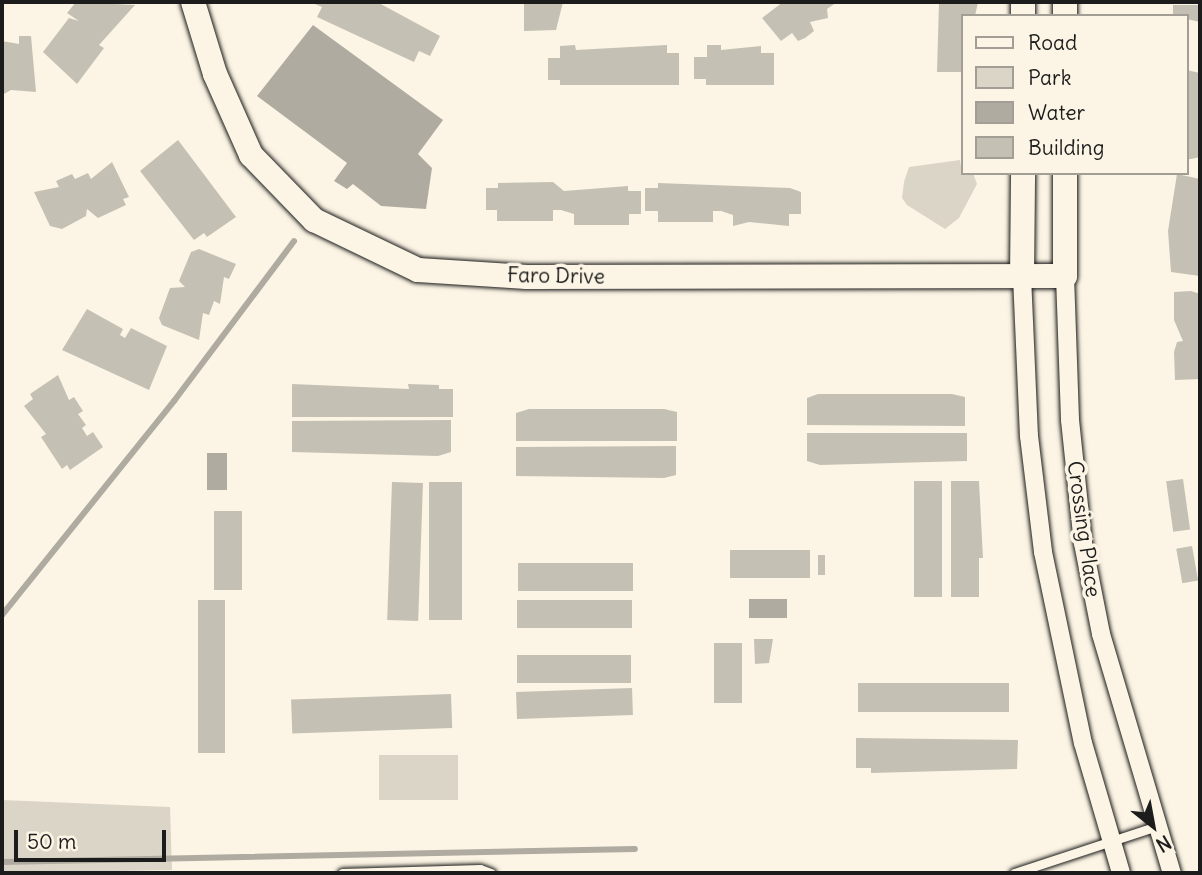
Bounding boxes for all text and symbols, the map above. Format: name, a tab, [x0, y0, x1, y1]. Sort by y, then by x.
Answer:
legend	[960, 14, 1188, 175]
text: Road	[1028, 29, 1077, 56]
text: Park	[1028, 64, 1071, 91]
text: Water	[1028, 99, 1085, 126]
text: Building	[1028, 134, 1104, 161]
street label: Faro Drive	[507, 263, 605, 289]
street label: Crossing Place	[1062, 459, 1106, 599]
north arrow	[1118, 791, 1188, 861]
scale bar	[18, 816, 170, 860]
text: 50 m	[27, 828, 76, 855]
text: N	[1152, 830, 1176, 858]

